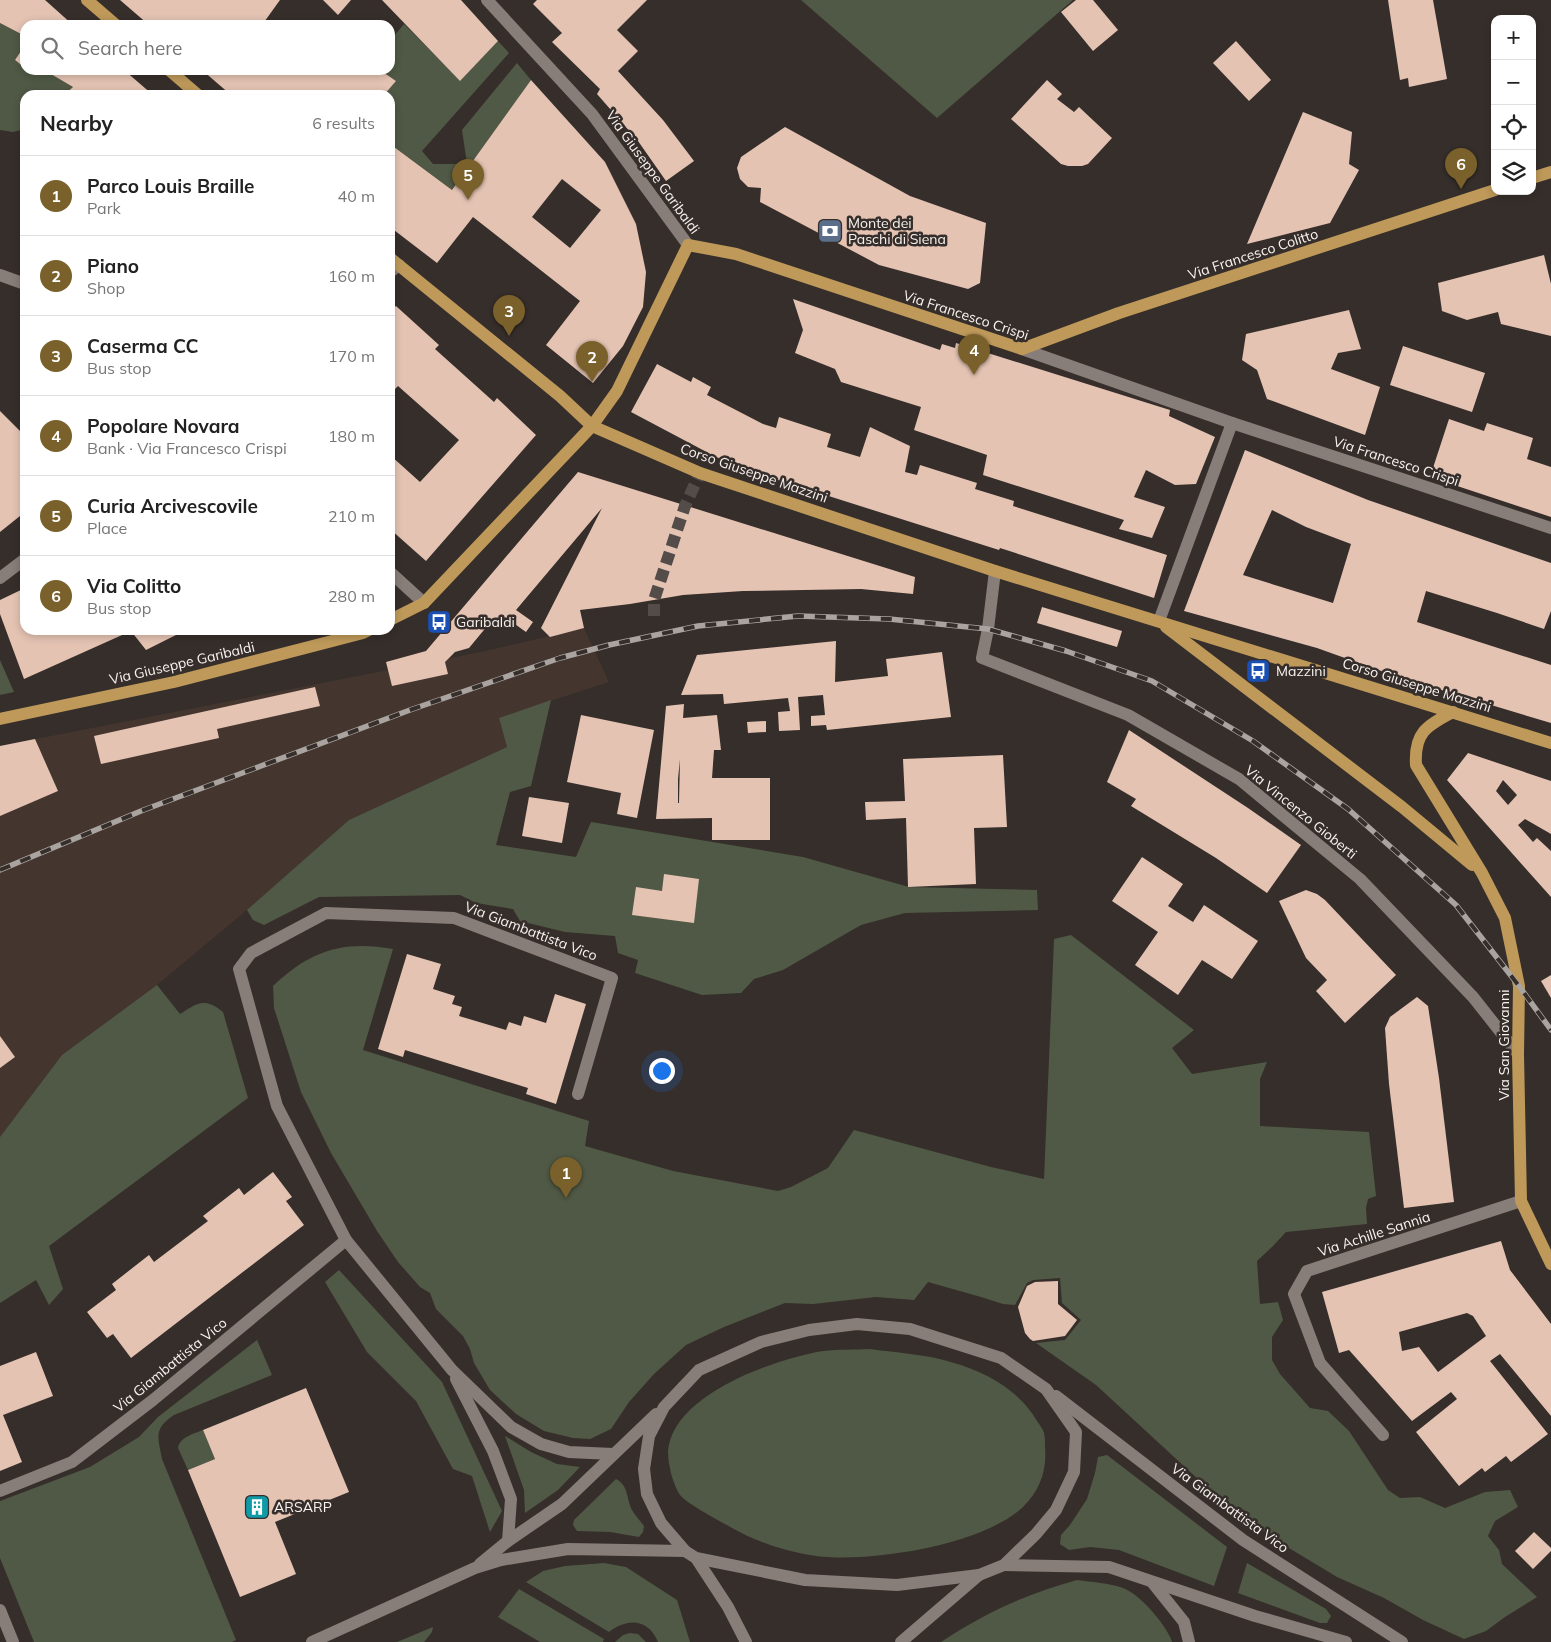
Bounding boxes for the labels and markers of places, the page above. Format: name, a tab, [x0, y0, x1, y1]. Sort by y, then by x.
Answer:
pin: 6	[1445, 148, 1477, 189]
pin: 5	[452, 159, 484, 200]
place label: Monte dei Paschi di Siena	[848, 214, 946, 248]
bank icon: Monte dei Paschi di Siena	[817, 218, 843, 244]
pin: 3	[493, 295, 525, 336]
pin: 4	[958, 334, 990, 375]
pin: 2	[576, 341, 608, 382]
bus stop icon: Garibaldi	[426, 609, 452, 635]
place label: Garibaldi	[456, 613, 515, 631]
bus stop icon: Mazzini	[1245, 658, 1271, 684]
place label: Mazzini	[1276, 662, 1326, 680]
pin: 1	[550, 1157, 582, 1198]
building icon: ARSARP	[244, 1494, 270, 1520]
place label: ARSARP	[274, 1498, 332, 1516]

